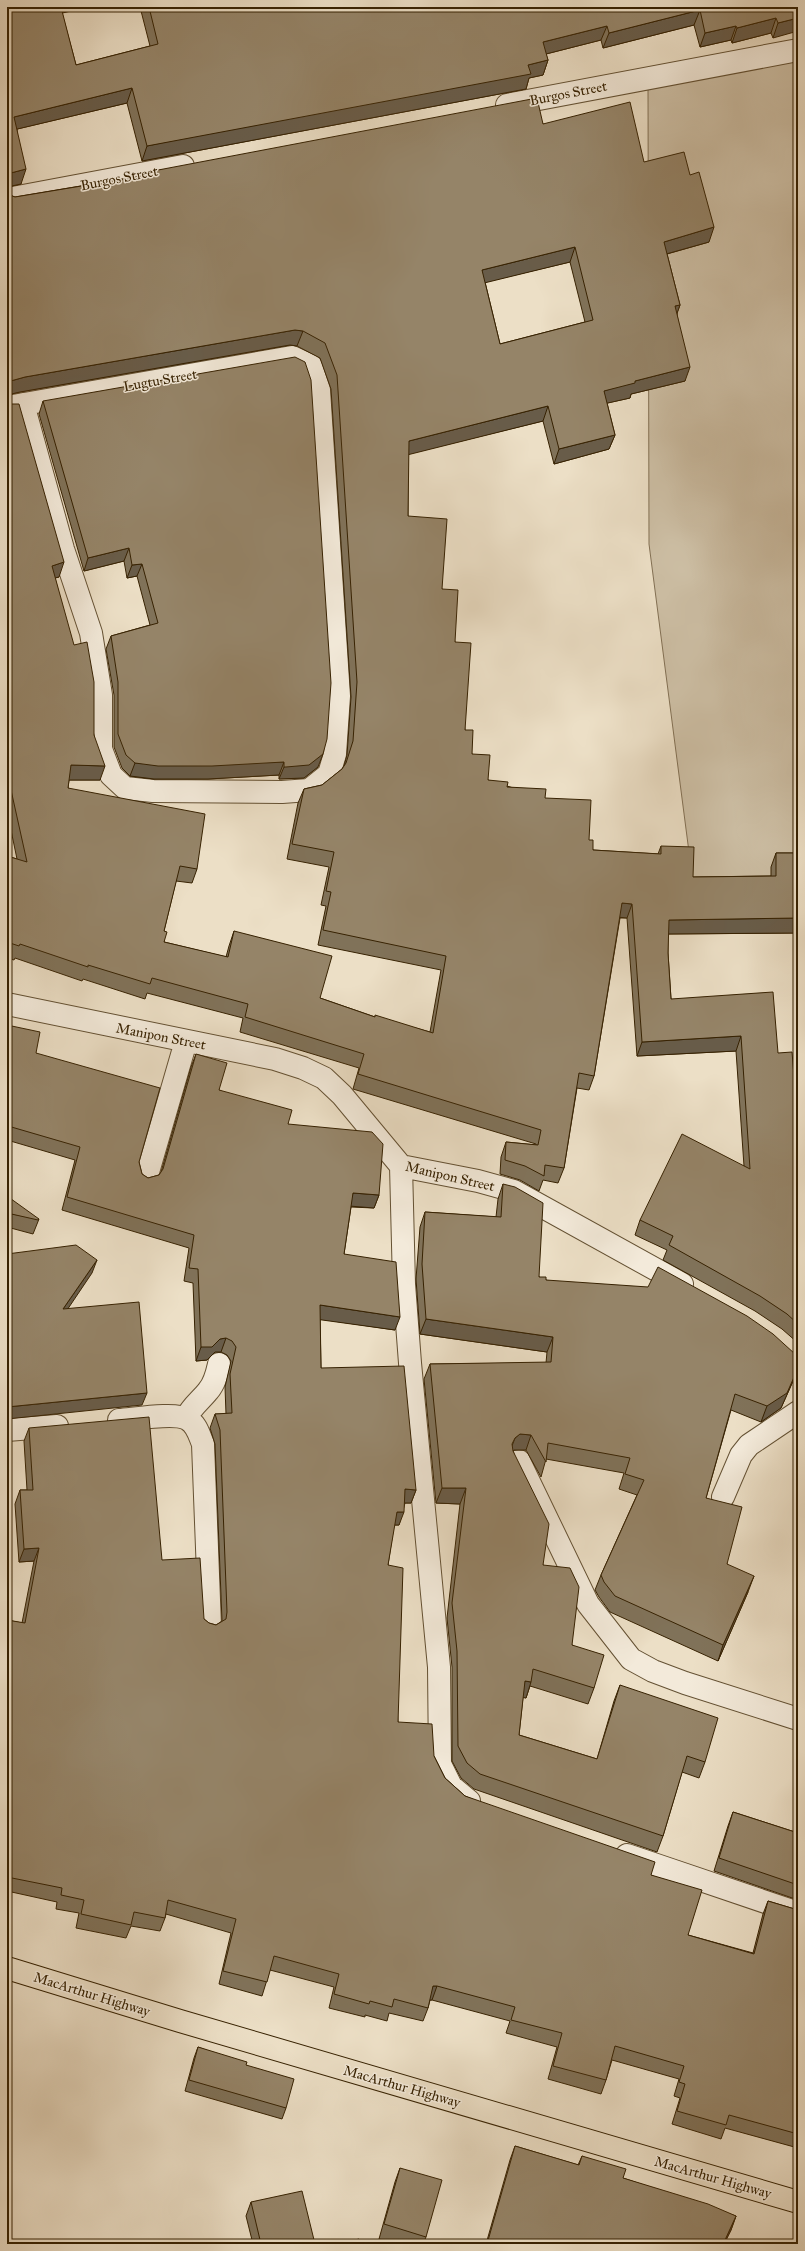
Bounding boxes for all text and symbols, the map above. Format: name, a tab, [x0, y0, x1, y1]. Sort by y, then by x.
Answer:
street label: Burgos Street	[528, 78, 608, 109]
street label: Burgos Street	[79, 163, 159, 194]
street label: Lugtu Street	[122, 366, 198, 395]
street label: Manipon Street	[114, 1019, 207, 1054]
street label: Manipon Street	[403, 1158, 496, 1195]
street label: MacArthur Highway	[32, 1969, 153, 2020]
street label: MacArthur Highway	[341, 2062, 463, 2111]
street label: MacArthur Highway	[652, 2153, 774, 2202]

